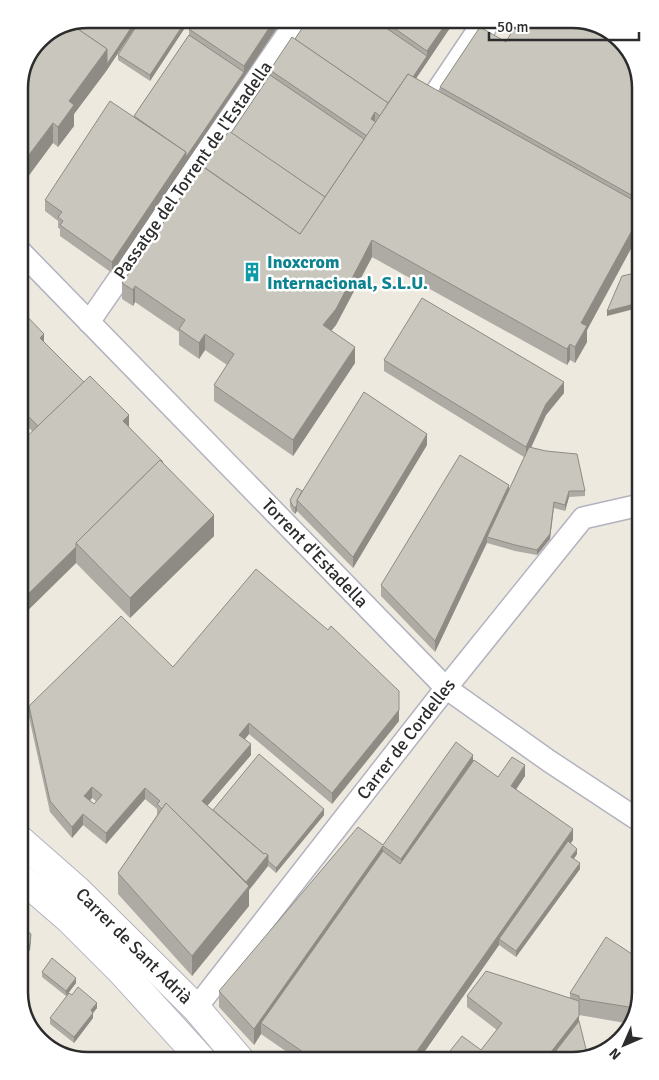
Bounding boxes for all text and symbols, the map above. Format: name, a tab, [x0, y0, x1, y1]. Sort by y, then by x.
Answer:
scale bar	[489, 10, 639, 42]
text: 50 m	[497, 18, 528, 36]
street label: Passatge del Torrent de l'Estadella	[109, 57, 277, 283]
place label: Inoxcrom Internacional, S.L.U.	[267, 251, 428, 294]
building icon: Inoxcrom Internacional, S.L.U.	[241, 261, 263, 283]
street label: Torrent d'Estadella	[257, 494, 373, 612]
street label: Carrer de Cordelles	[352, 674, 460, 804]
street label: Carrer de Sant Adrià	[71, 883, 197, 1009]
north arrow	[599, 1020, 649, 1070]
text: N	[606, 1044, 625, 1063]

